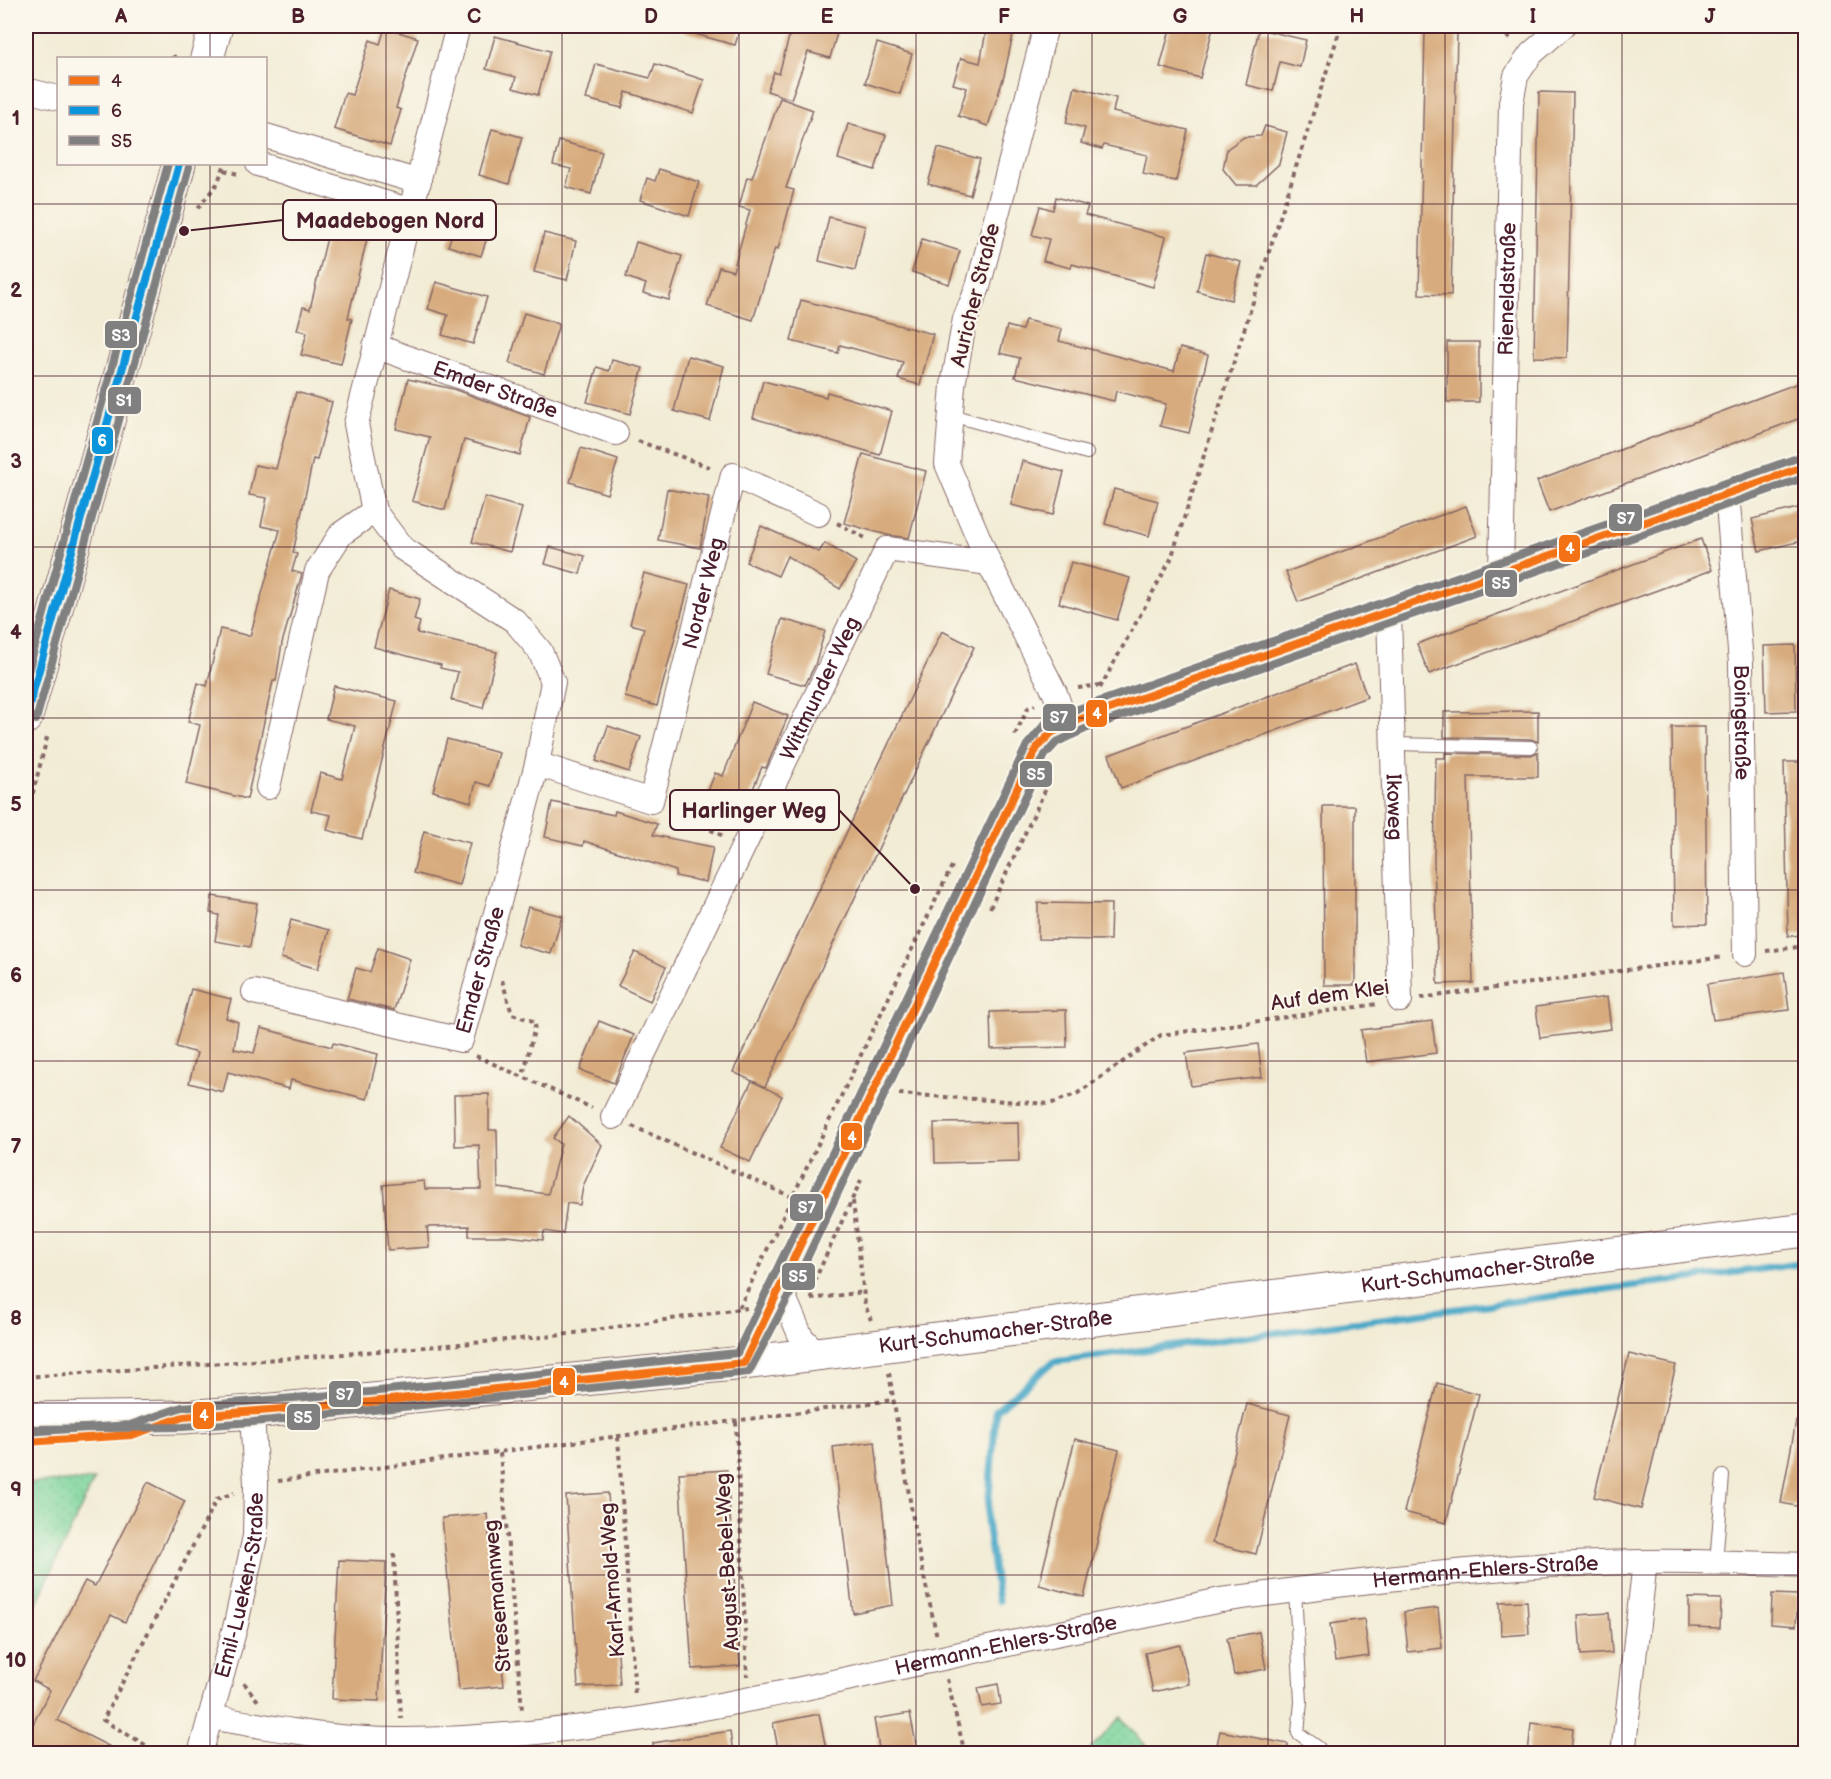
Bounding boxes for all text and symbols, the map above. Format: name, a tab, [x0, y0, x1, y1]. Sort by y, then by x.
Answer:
text: A	[114, 5, 128, 29]
text: B	[291, 5, 305, 29]
text: C	[467, 5, 481, 29]
text: D	[644, 5, 658, 29]
text: E	[821, 5, 834, 29]
text: F	[998, 5, 1010, 29]
text: G	[1173, 5, 1188, 29]
text: H	[1350, 5, 1364, 29]
text: I	[1530, 5, 1536, 29]
text: J	[1705, 5, 1717, 29]
legend	[57, 57, 267, 165]
text: 4	[111, 71, 122, 92]
text: 6	[111, 101, 122, 122]
text: 1	[12, 107, 20, 131]
text: S5	[111, 131, 132, 152]
callout: Maadebogen Nord	[283, 200, 496, 240]
text: Maadebogen Nord	[296, 208, 484, 235]
street label: Auricher Straße	[946, 221, 1005, 370]
street label: Rieneldstraße	[1494, 222, 1521, 356]
text: 2	[10, 279, 22, 303]
line badge: S3	[104, 320, 138, 349]
text: S3	[111, 327, 131, 346]
street label: Emder Straße	[429, 356, 561, 424]
line badge: S1	[107, 386, 142, 415]
text: S1	[116, 392, 132, 411]
line badge: 6	[91, 426, 114, 455]
text: 6	[97, 432, 107, 451]
text: 3	[10, 450, 22, 474]
line badge: S7	[1608, 503, 1643, 532]
text: S7	[1617, 510, 1635, 529]
line badge: 4	[1558, 534, 1581, 563]
street label: Norder Weg	[678, 535, 730, 652]
text: 4	[1565, 540, 1575, 559]
line badge: S5	[1484, 569, 1518, 598]
text: S5	[1492, 575, 1510, 594]
street label: Wittmunder Weg	[775, 613, 865, 764]
text: 4	[10, 621, 22, 645]
street label: Boingstraße	[1728, 665, 1755, 780]
line badge: 4	[1085, 699, 1108, 728]
line badge: S7	[1042, 703, 1077, 732]
text: 4	[1092, 705, 1102, 724]
text: S7	[1050, 709, 1068, 728]
line badge: S5	[1019, 760, 1053, 788]
text: S5	[1027, 766, 1045, 785]
street label: Ikoweg	[1381, 773, 1407, 841]
callout: Harlinger Weg	[670, 790, 839, 830]
text: 5	[10, 793, 22, 817]
text: Harlinger Weg	[681, 798, 827, 825]
street label: Emder Straße	[451, 904, 510, 1037]
text: 6	[10, 964, 22, 988]
street label: Auf dem Klei	[1269, 975, 1391, 1016]
line badge: 4	[840, 1122, 863, 1151]
text: 4	[847, 1129, 857, 1148]
text: 7	[10, 1135, 22, 1159]
line badge: S7	[789, 1193, 824, 1222]
text: S7	[798, 1199, 816, 1218]
street label: Kurt-Schumacher-Straße	[1359, 1245, 1596, 1299]
line badge: S5	[781, 1262, 816, 1291]
text: S5	[789, 1268, 807, 1287]
street label: Kurt-Schumacher-Straße	[877, 1305, 1114, 1359]
text: 8	[10, 1307, 22, 1331]
line badge: 4	[552, 1367, 576, 1396]
text: 4	[559, 1374, 569, 1393]
line badge: S7	[328, 1380, 362, 1408]
text: S7	[336, 1386, 354, 1405]
line badge: 4	[192, 1401, 215, 1430]
line badge: S5	[286, 1403, 321, 1431]
text: 4	[199, 1407, 209, 1426]
text: S5	[294, 1409, 312, 1428]
street label: August-Bebel-Weg	[710, 1472, 745, 1652]
text: 9	[10, 1478, 22, 1502]
street label: Emil-Lueken-Straße	[210, 1492, 269, 1681]
street label: Karl-Arnold-Weg	[595, 1502, 630, 1658]
street label: Stresemannweg	[478, 1519, 517, 1673]
street label: Hermann-Ehlers-Straße	[1371, 1551, 1599, 1594]
street label: Hermann-Ehlers-Straße	[892, 1610, 1119, 1681]
text: 10	[6, 1649, 26, 1673]

